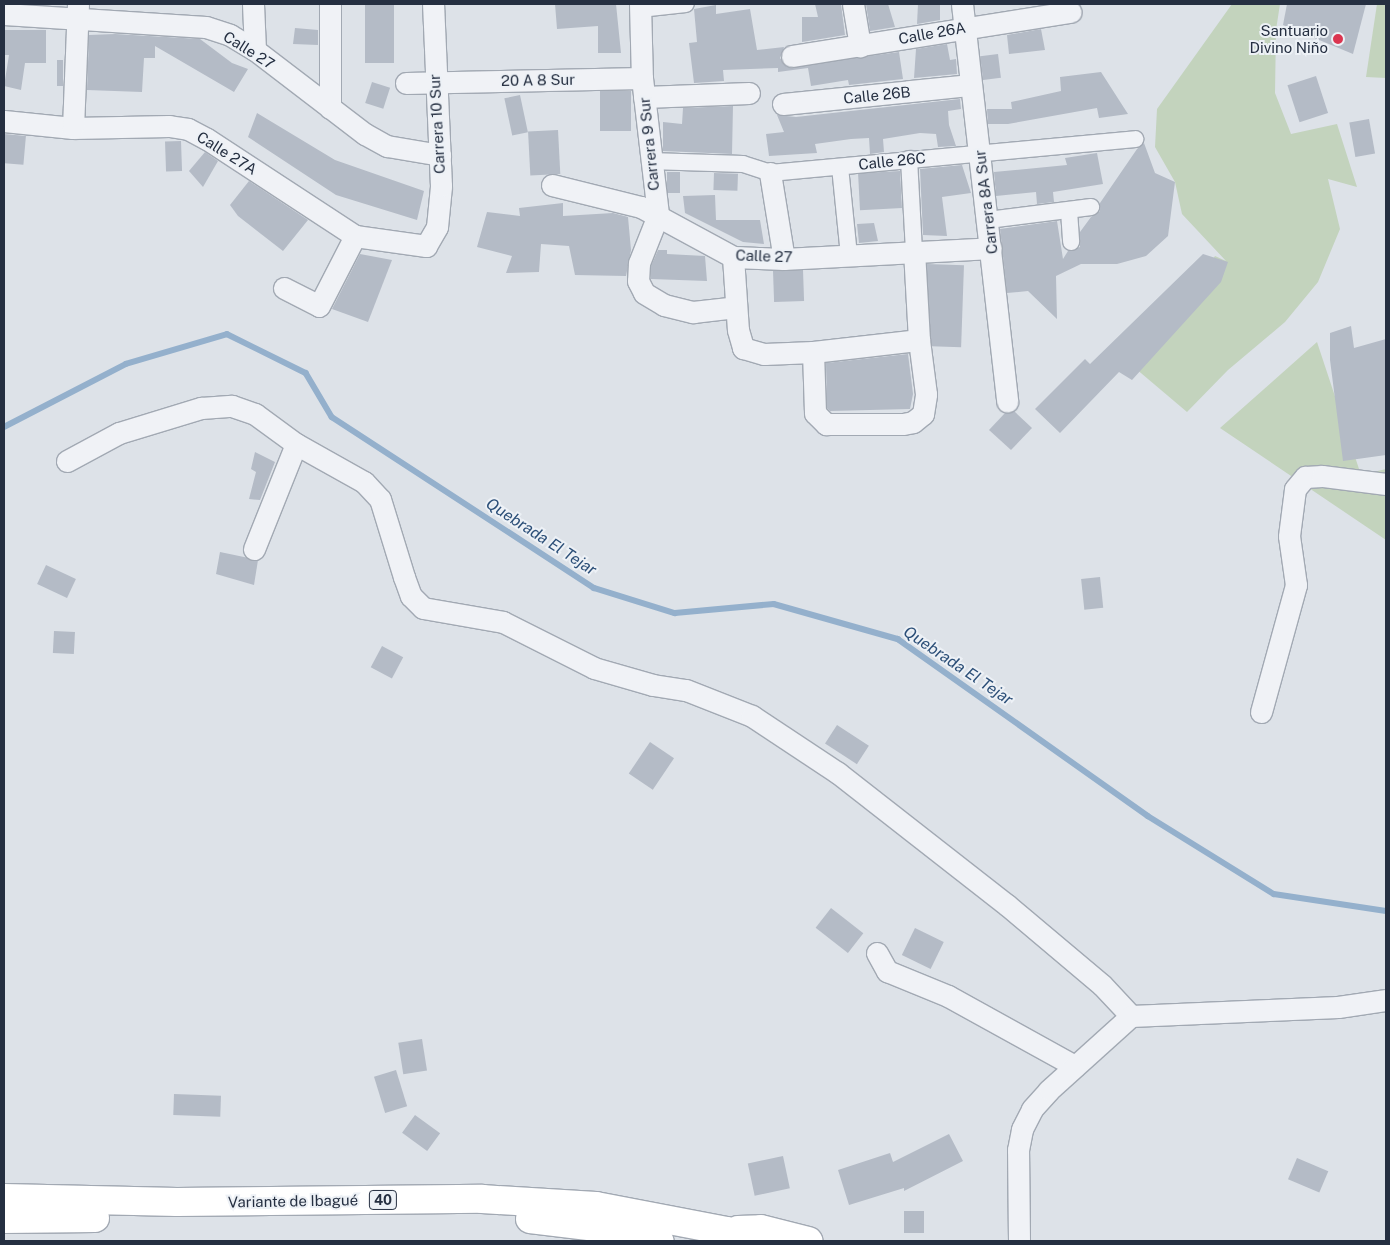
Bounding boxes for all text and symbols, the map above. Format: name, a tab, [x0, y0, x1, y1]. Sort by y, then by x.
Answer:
street label: Calle 26A	[897, 18, 967, 48]
place label: Santuario Divino Niño	[1249, 21, 1328, 56]
street label: Calle 27	[220, 27, 278, 73]
marker: Santuario Divino Niño	[1332, 33, 1344, 45]
street label: 20 A 8 Sur	[501, 70, 575, 90]
street label: Carrera 10 Sur	[425, 74, 449, 174]
street label: Calle 26B	[843, 83, 911, 107]
street label: Carrera 9 Sur	[635, 96, 663, 192]
street label: Calle 27A	[194, 127, 260, 179]
street label: Calle 26C	[857, 149, 927, 173]
street label: Carrera 8A Sur	[971, 149, 1001, 255]
street label: Calle 27	[735, 246, 793, 266]
water label: Quebrada El Tejar	[482, 494, 600, 580]
water label: Quebrada El Tejar	[900, 622, 1016, 710]
road number: 40	[368, 1188, 398, 1212]
street label: Variante de Ibagué	[228, 1191, 358, 1211]

